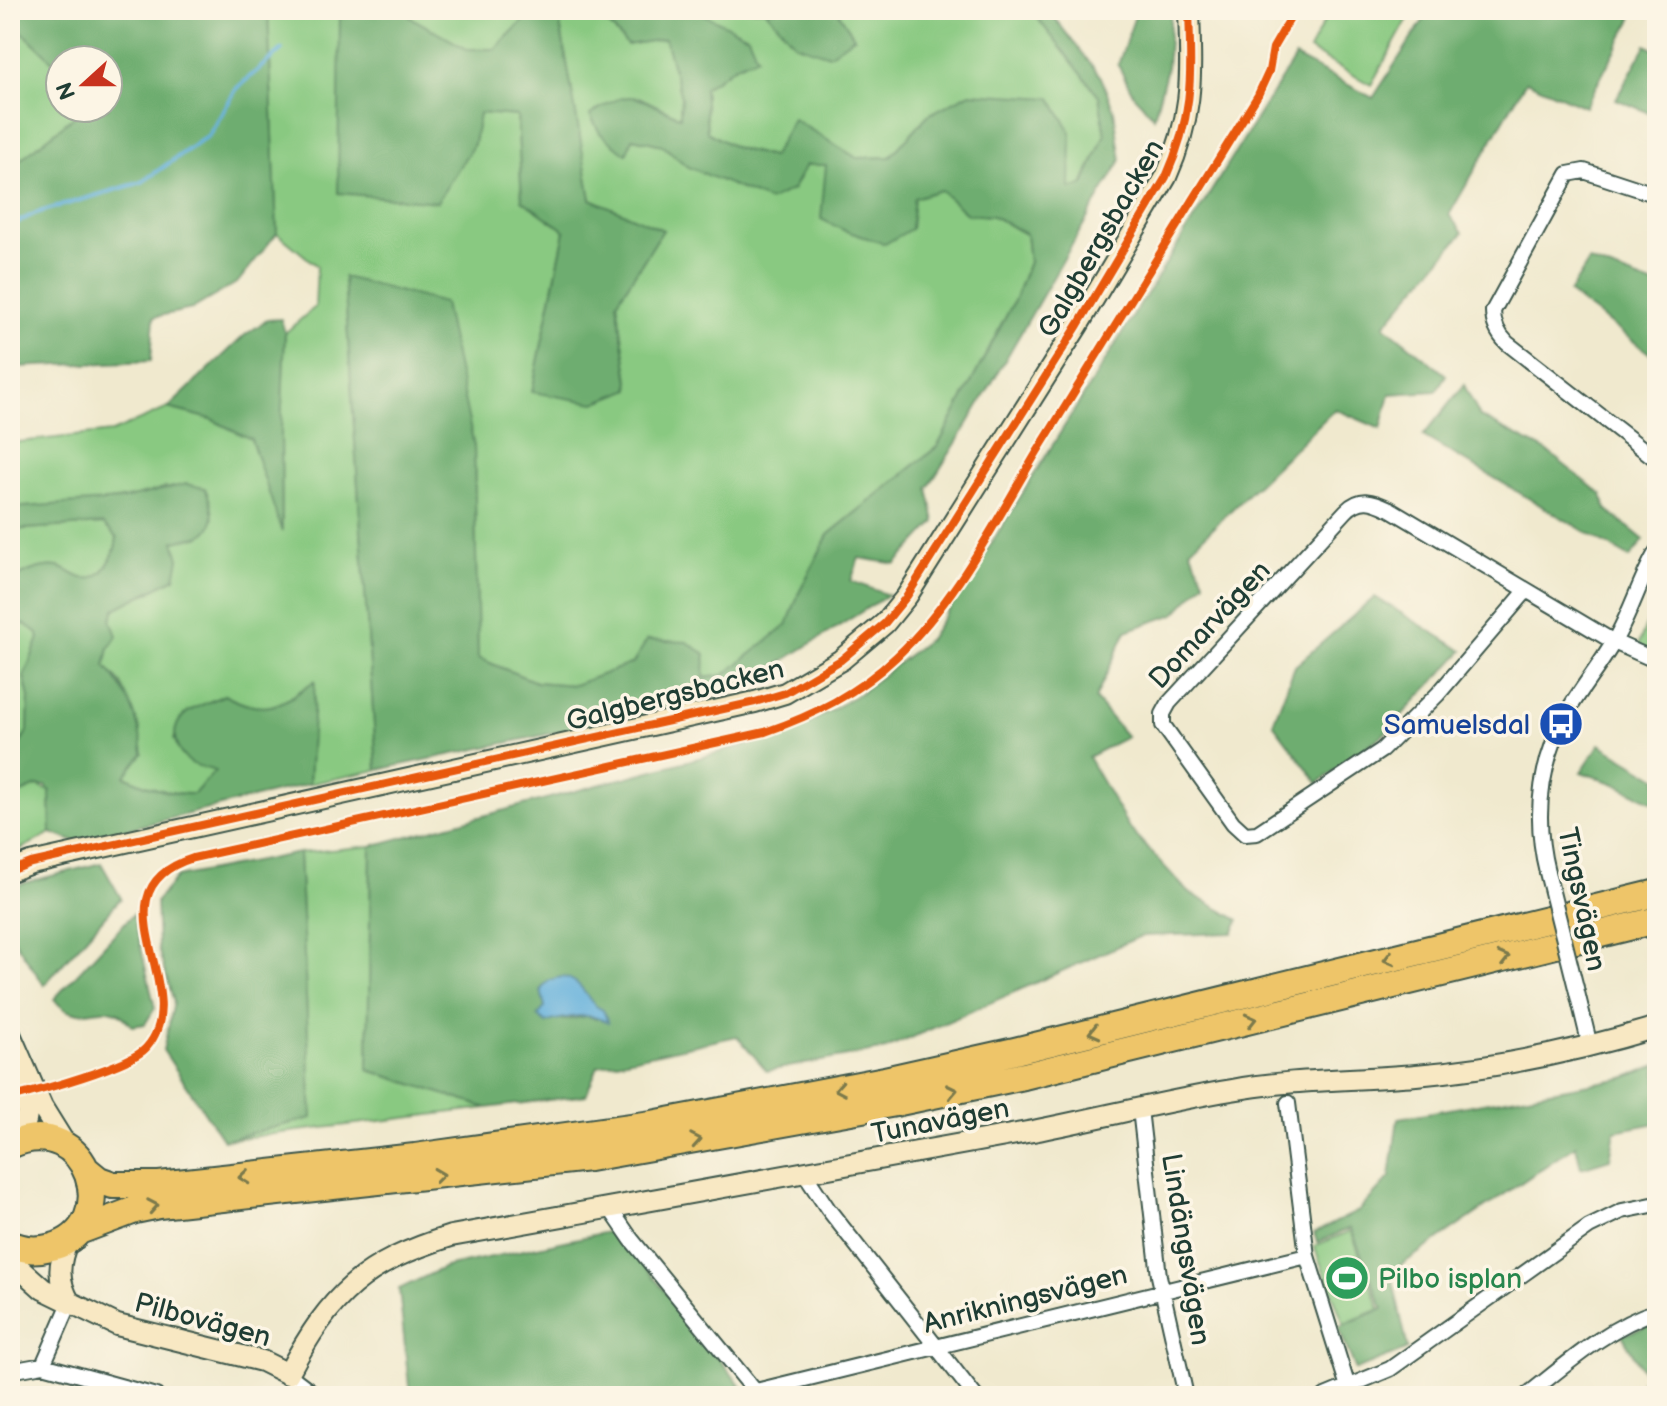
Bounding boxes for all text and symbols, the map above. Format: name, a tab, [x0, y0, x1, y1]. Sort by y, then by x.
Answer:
north arrow	[44, 44, 124, 124]
text: N	[51, 78, 82, 103]
street label: Galgbergsbacken	[1031, 134, 1171, 344]
street label: Domarvägen	[1143, 554, 1278, 696]
street label: Galgbergsbacken	[563, 652, 788, 738]
bus stop icon: Samuelsdal	[1537, 700, 1585, 748]
place label: Samuelsdal	[1384, 709, 1530, 742]
street label: Tingsvägen	[1550, 825, 1613, 974]
one-way arrow	[1383, 950, 1396, 967]
one-way arrow	[1496, 950, 1510, 967]
one-way arrow	[1244, 1013, 1258, 1030]
one-way arrow	[1088, 1023, 1101, 1040]
one-way arrow	[833, 1079, 847, 1096]
one-way arrow	[944, 1083, 958, 1100]
street label: Tunavägen	[869, 1092, 1012, 1151]
one-way arrow	[690, 1132, 703, 1149]
street label: Lindängsvägen	[1154, 1151, 1217, 1347]
one-way arrow	[433, 1167, 446, 1184]
one-way arrow	[237, 1168, 250, 1185]
one-way arrow	[146, 1199, 160, 1216]
sports icon: Pilbo isplan	[1323, 1254, 1371, 1302]
street label: Anrikningsvägen	[920, 1258, 1131, 1341]
place label: Pilbo isplan	[1378, 1263, 1522, 1296]
street label: Pilbovägen	[131, 1286, 274, 1354]

